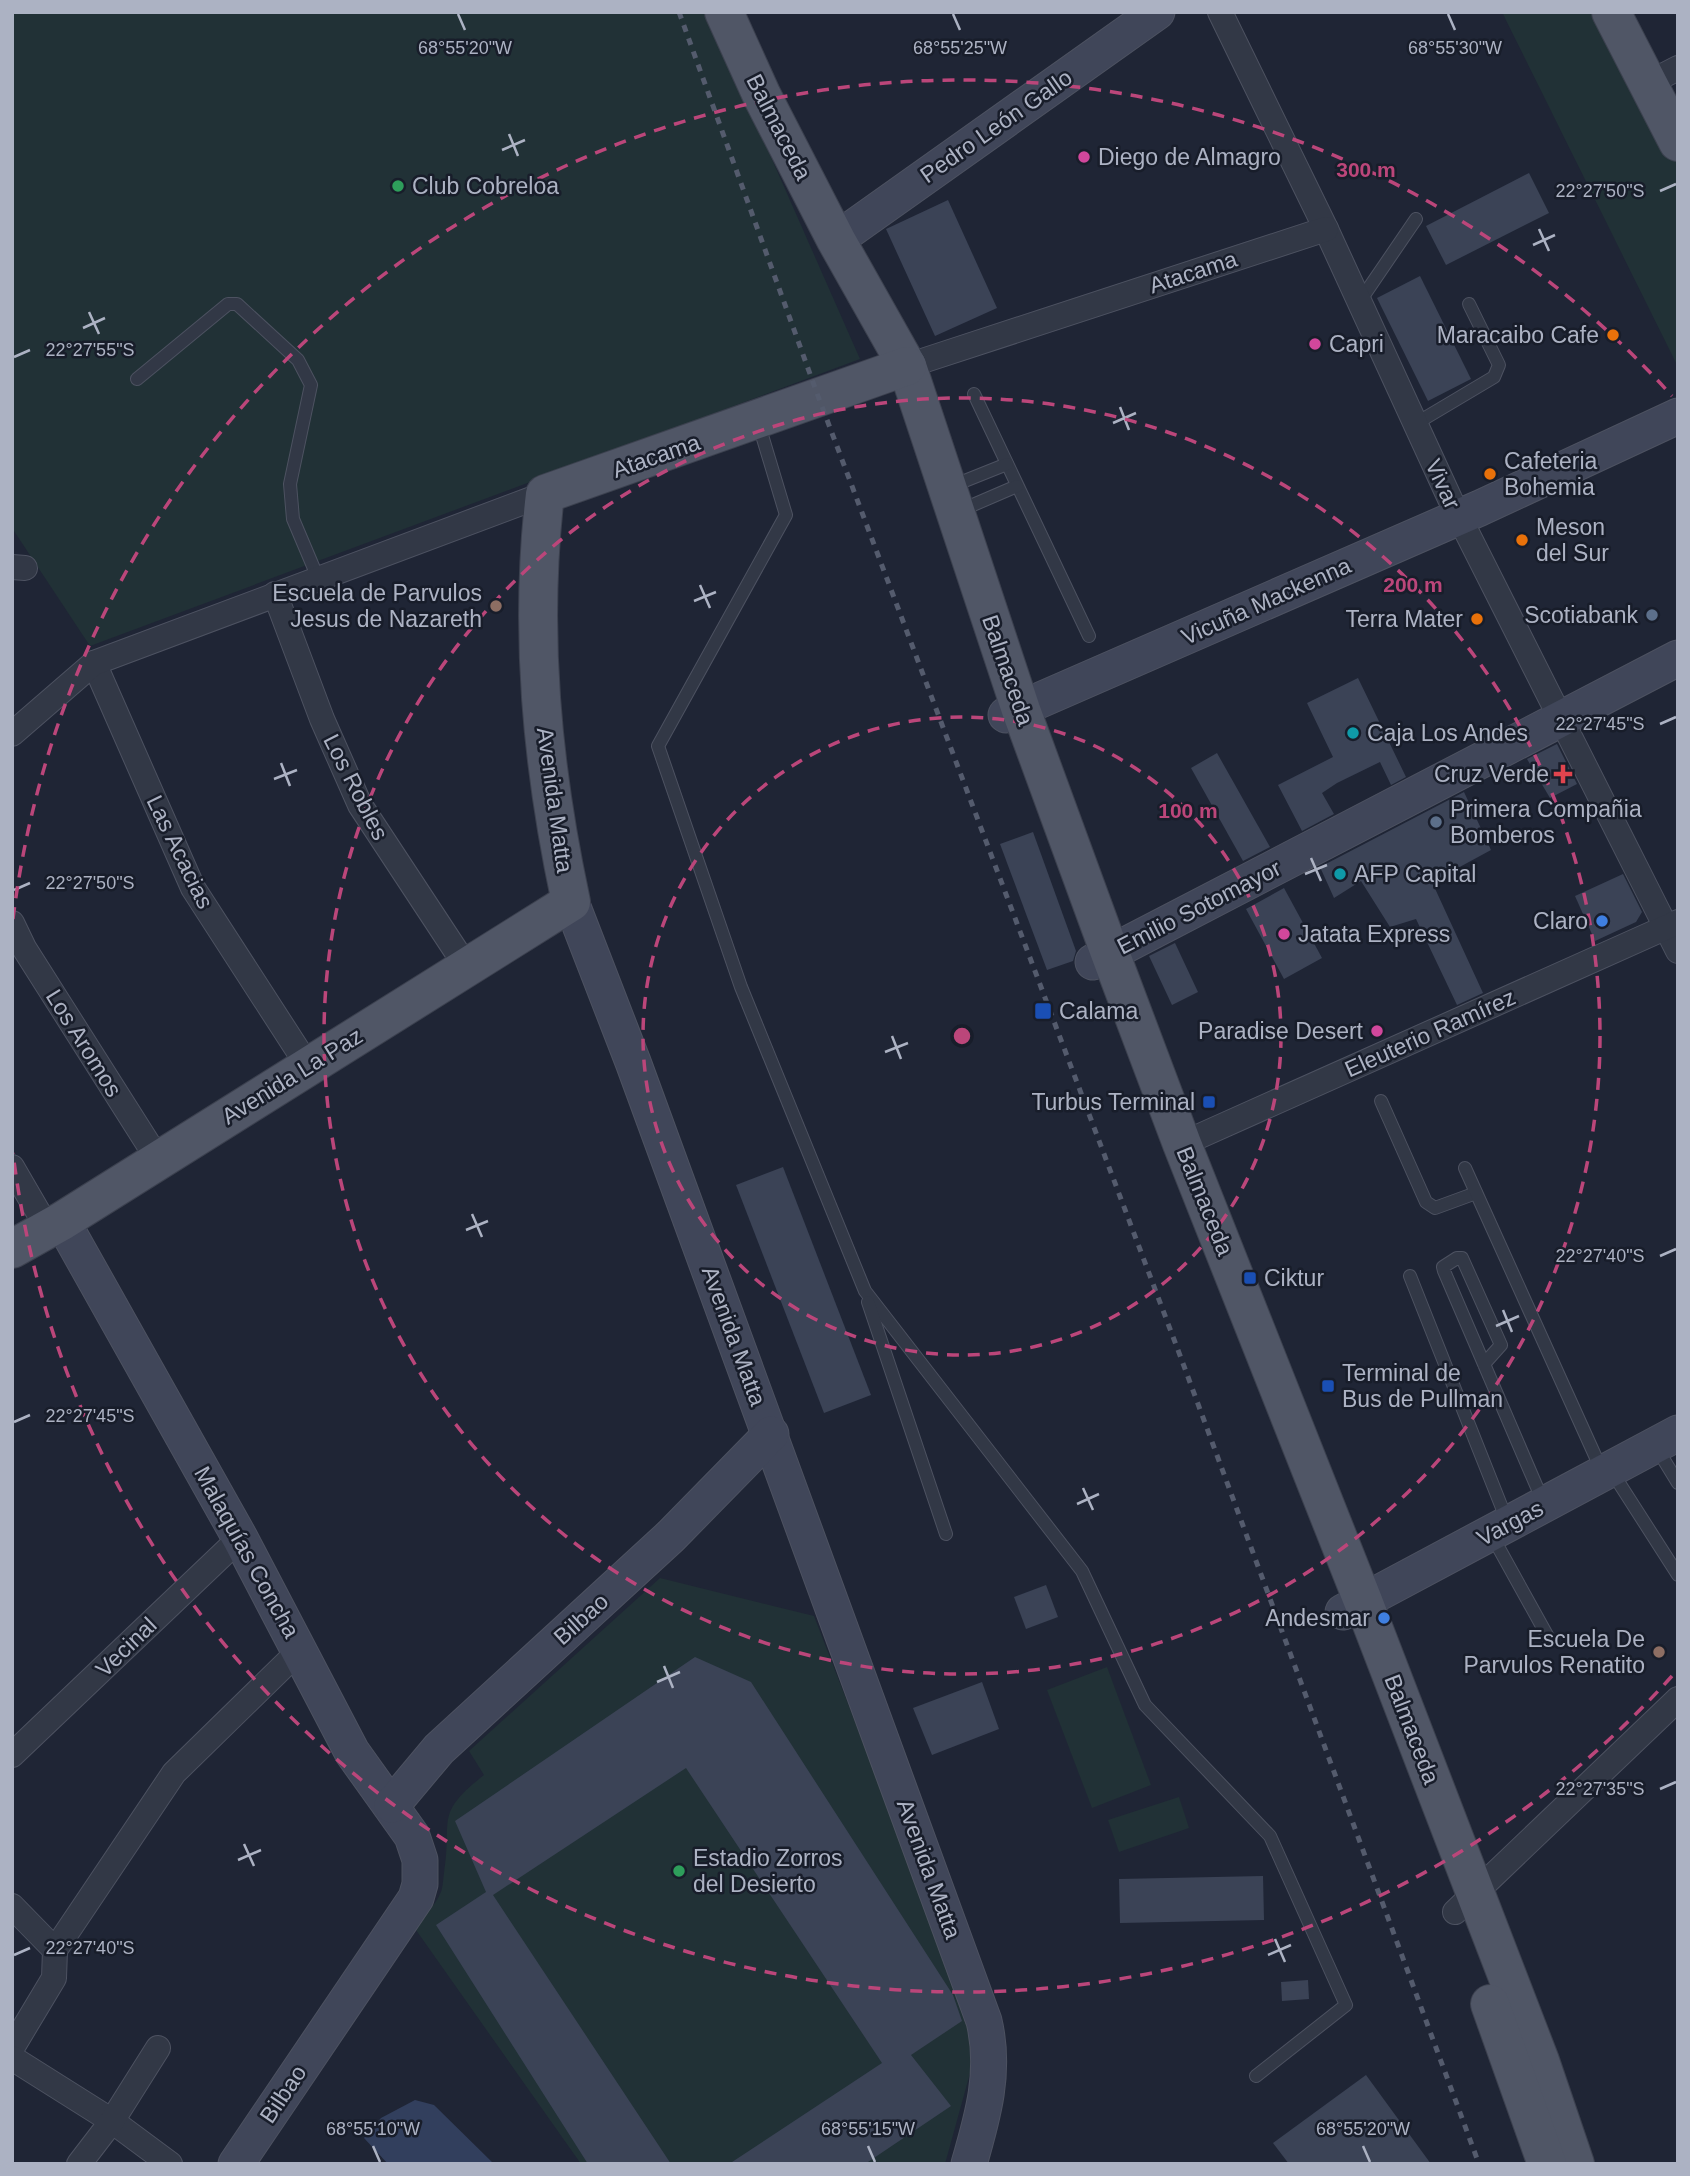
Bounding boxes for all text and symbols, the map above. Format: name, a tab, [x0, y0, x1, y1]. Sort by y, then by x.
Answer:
text: 68°55'20"W	[418, 38, 512, 58]
text: 68°55'25"W	[913, 38, 1007, 58]
text: 68°55'30"W	[1408, 38, 1502, 58]
street label: Pedro León Gallo	[915, 64, 1077, 188]
street label: Balmaceda	[741, 70, 817, 184]
place label: Diego de Almagro	[1098, 144, 1281, 170]
marker: Diego de Almagro	[1076, 149, 1092, 165]
text: 300 m	[1336, 158, 1396, 181]
place label: Club Cobreloa	[412, 173, 559, 199]
marker: Club Cobreloa	[390, 178, 406, 194]
text: 22°27'50"S	[1555, 181, 1645, 201]
street label: Atacama	[1146, 246, 1240, 298]
place label: Maracaibo Cafe	[1437, 322, 1599, 348]
marker: Maracaibo Cafe	[1605, 327, 1621, 343]
place label: Capri	[1329, 331, 1384, 357]
marker: Capri	[1307, 336, 1323, 352]
text: 22°27'55"S	[45, 340, 135, 360]
street label: Atacama	[609, 429, 703, 483]
place label: Cafeteria Bohemia	[1504, 448, 1598, 500]
street label: Vivar	[1420, 455, 1466, 513]
marker: Cafeteria Bohemia	[1482, 466, 1498, 482]
place label: Meson del Sur	[1536, 514, 1609, 566]
marker: Meson del Sur	[1514, 532, 1530, 548]
street label: Vicuña Mackenna	[1177, 552, 1355, 650]
text: 200 m	[1383, 573, 1443, 596]
place label: Escuela de Parvulos Jesus de Nazareth	[272, 580, 482, 632]
marker: Escuela de Parvulos Jesus de Nazareth	[488, 598, 504, 614]
place label: Scotiabank	[1524, 602, 1638, 628]
place label: Terra Mater	[1345, 606, 1463, 632]
marker: Scotiabank	[1644, 607, 1660, 623]
street label: Balmaceda	[977, 611, 1039, 729]
marker: Terra Mater	[1469, 611, 1485, 627]
text: 22°27'45"S	[1555, 714, 1645, 734]
place label: Caja Los Andes	[1367, 720, 1528, 746]
marker: Caja Los Andes	[1345, 725, 1361, 741]
street label: Avenida Matta	[532, 726, 578, 875]
street label: Los Robles	[318, 730, 394, 844]
place label: Cruz Verde	[1434, 761, 1549, 787]
marker: Cruz Verde	[1555, 766, 1571, 782]
street label: Las Acacias	[141, 791, 219, 913]
place label: Primera Compañia Bomberos	[1450, 796, 1642, 848]
text: 100 m	[1158, 799, 1218, 822]
marker: Primera Compañia Bomberos	[1428, 814, 1444, 830]
street label: Emilio Sotomayor	[1113, 854, 1285, 959]
place label: AFP Capital	[1354, 861, 1476, 887]
marker: AFP Capital	[1332, 866, 1348, 882]
text: 22°27'50"S	[45, 873, 135, 893]
place label: Claro	[1533, 908, 1588, 934]
marker: Claro	[1594, 913, 1610, 929]
place label: Jatata Express	[1298, 921, 1450, 947]
marker: Jatata Express	[1276, 926, 1292, 942]
street label: Eleuterio Ramírez	[1341, 984, 1519, 1082]
street label: Los Aromos	[41, 985, 127, 1101]
place label: Calama	[1059, 998, 1138, 1024]
marker: Calama	[1033, 1001, 1053, 1021]
place label: Paradise Desert	[1198, 1018, 1364, 1044]
street label: Avenida La Paz	[217, 1022, 367, 1130]
marker: Paradise Desert	[1369, 1023, 1385, 1039]
centre of rings	[950, 1024, 974, 1048]
place label: Turbus Terminal	[1031, 1089, 1195, 1115]
marker: Turbus Terminal	[1201, 1094, 1217, 1110]
street label: Balmaceda	[1171, 1143, 1239, 1259]
text: 22°27'40"S	[1555, 1246, 1645, 1266]
street label: Avenida Matta	[697, 1263, 771, 1410]
place label: Ciktur	[1264, 1265, 1324, 1291]
marker: Ciktur	[1242, 1270, 1258, 1286]
place label: Terminal de Bus de Pullman	[1342, 1360, 1503, 1412]
marker: Terminal de Bus de Pullman	[1320, 1378, 1336, 1394]
text: 22°27'45"S	[45, 1406, 135, 1426]
street label: Malaquías Concha	[189, 1462, 305, 1642]
street label: Vargas	[1472, 1495, 1548, 1551]
street label: Bilbao	[549, 1588, 613, 1650]
place label: Andesmar	[1265, 1605, 1370, 1631]
marker: Andesmar	[1376, 1610, 1392, 1626]
street label: Vecinal	[90, 1612, 162, 1682]
place label: Escuela De Parvulos Renatito	[1463, 1626, 1645, 1678]
marker: Escuela De Parvulos Renatito	[1651, 1644, 1667, 1660]
street label: Balmaceda	[1379, 1671, 1445, 1788]
text: 22°27'35"S	[1555, 1779, 1645, 1799]
street label: Avenida Matta	[892, 1796, 966, 1943]
place label: Estadio Zorros del Desierto	[693, 1845, 843, 1897]
marker: Estadio Zorros del Desierto	[671, 1863, 687, 1879]
text: 22°27'40"S	[45, 1938, 135, 1958]
street label: Bilbao	[254, 2060, 312, 2128]
text: 68°55'10"W	[326, 2119, 420, 2139]
text: 68°55'15"W	[821, 2119, 915, 2139]
text: 68°55'20"W	[1316, 2119, 1410, 2139]

